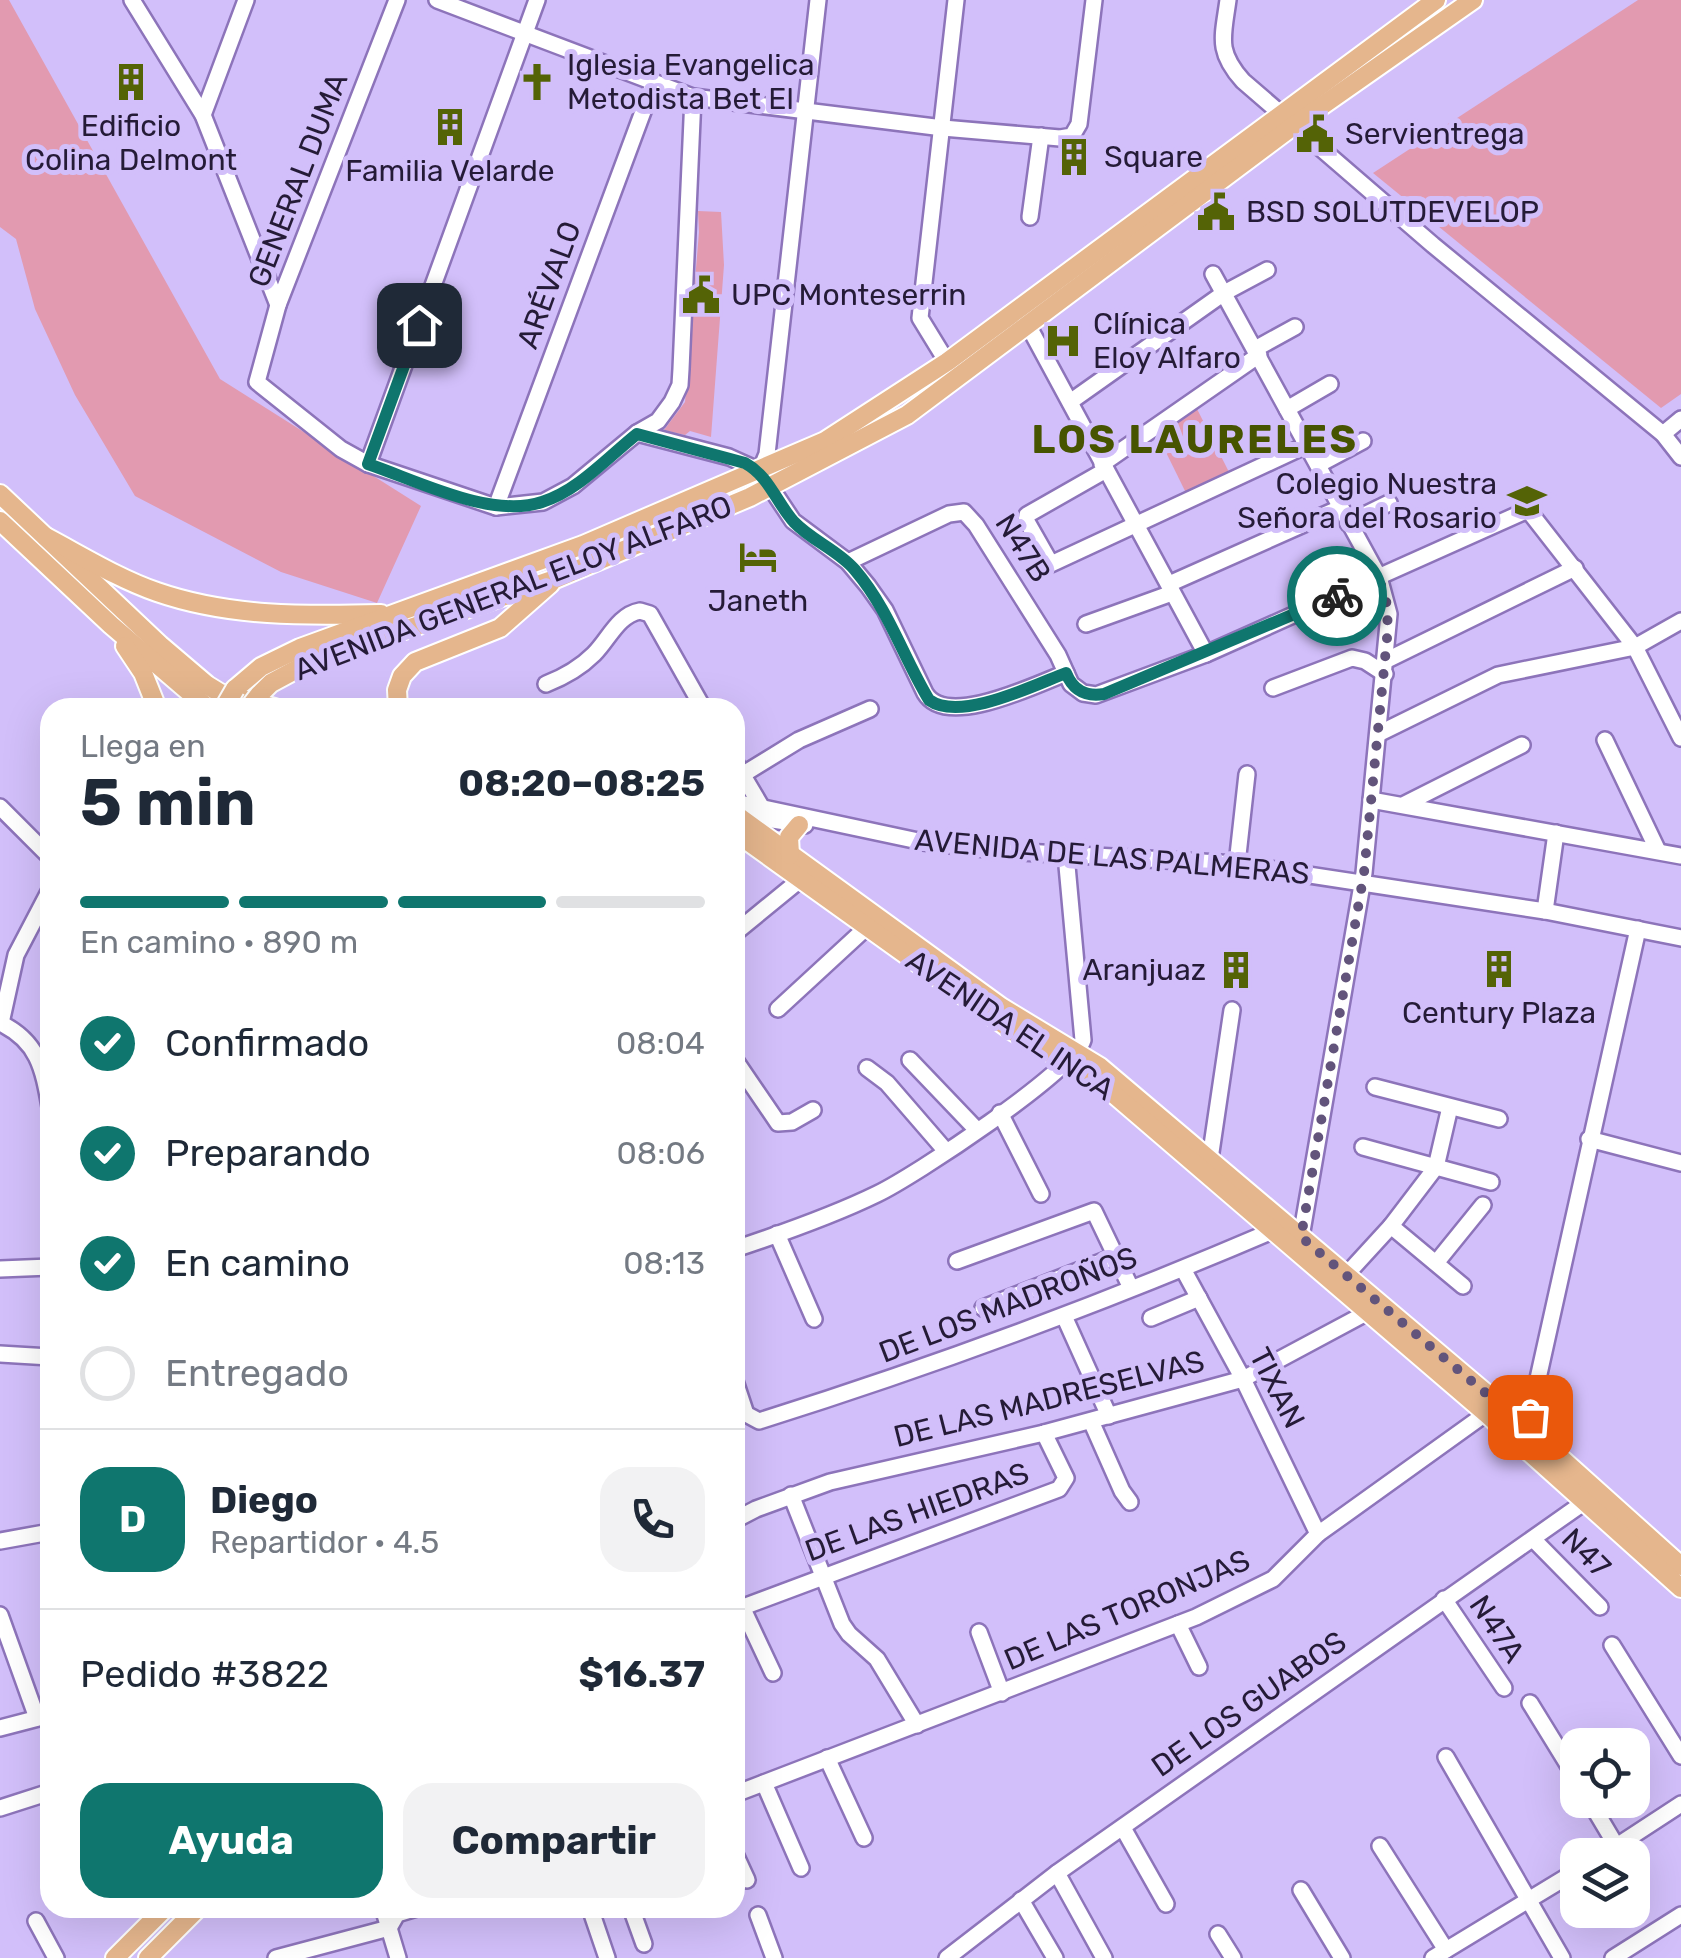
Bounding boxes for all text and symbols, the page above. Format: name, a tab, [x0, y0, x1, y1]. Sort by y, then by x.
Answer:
place label: Iglesia Evangelica Metodista Bet El	[567, 47, 815, 117]
building icon: Edificio Colina Delmont	[110, 61, 152, 103]
church icon: Iglesia Evangelica Metodista Bet El	[516, 61, 558, 103]
street label: GENERAL DUMA	[241, 68, 355, 292]
building icon: Familia Velarde	[429, 106, 471, 148]
place label: Edificio Colina Delmont	[25, 108, 237, 178]
public building icon: Servientrega	[1294, 113, 1336, 155]
place label: Servientrega	[1345, 116, 1525, 152]
building icon: Square	[1053, 136, 1095, 178]
place label: Square	[1104, 139, 1203, 175]
place label: Familia Velarde	[345, 153, 555, 189]
public building icon: BSD SOLUTDEVELOP	[1195, 191, 1237, 233]
place label: BSD SOLUTDEVELOP	[1246, 194, 1539, 230]
street label: ARÉVALO	[509, 216, 589, 354]
public building icon: UPC Monteserrin	[680, 274, 722, 316]
place label: UPC Monteserrin	[731, 277, 967, 313]
pin	[377, 283, 462, 368]
icon: home	[392, 298, 447, 353]
place label: Clínica Eloy Alfaro	[1093, 306, 1241, 376]
hospital icon: Clínica Eloy Alfaro	[1042, 320, 1084, 362]
district label: LOS LAURELES	[1031, 416, 1359, 463]
place label: Colegio Nuestra Señora del Rosario	[1237, 466, 1497, 536]
school or university icon: Colegio Nuestra Señora del Rosario	[1506, 480, 1548, 522]
street label: AVENIDA GENERAL ELOY ALFARO	[289, 488, 737, 688]
street label: N47B	[988, 507, 1058, 589]
hotel icon: Janeth	[737, 536, 779, 578]
courier	[1287, 546, 1387, 646]
icon: bike	[1310, 569, 1365, 624]
place label: Janeth	[708, 583, 808, 619]
text: Llega en	[80, 727, 206, 765]
text: 08:20–08:25	[458, 760, 705, 806]
text: 5 min	[80, 764, 256, 841]
street label: AVENIDA DE LAS PALMERAS	[913, 822, 1311, 892]
text: En camino · 890 m	[80, 923, 358, 961]
street label: AVENIDA EL INCA	[899, 942, 1121, 1108]
building icon: Century Plaza	[1478, 948, 1520, 990]
building icon: Aranjuaz	[1215, 949, 1257, 991]
place label: Aranjuaz	[1082, 952, 1206, 988]
place label: Century Plaza	[1402, 995, 1596, 1031]
icon: check	[80, 1016, 135, 1071]
text: Confirmado	[165, 1020, 369, 1066]
text: 08:04	[616, 1024, 705, 1062]
icon: check	[80, 1126, 135, 1181]
text: Preparando	[165, 1130, 371, 1176]
text: 08:06	[617, 1134, 705, 1172]
icon: check	[80, 1236, 135, 1291]
street label: DE LOS MADROÑOS	[874, 1239, 1142, 1371]
text: En camino	[165, 1240, 350, 1286]
text: 08:13	[623, 1244, 705, 1282]
street label: TIXAN	[1242, 1342, 1312, 1434]
street label: DE LAS MADRESELVAS	[890, 1343, 1208, 1455]
text: Entregado	[165, 1350, 349, 1396]
pin	[1488, 1375, 1573, 1460]
icon: bag	[1503, 1390, 1558, 1445]
street label: DE LAS HIEDRAS	[800, 1455, 1034, 1569]
button: phone	[600, 1467, 705, 1572]
text: Diego	[210, 1477, 318, 1523]
text: D	[119, 1496, 146, 1542]
street label: N47	[1554, 1521, 1618, 1585]
text: Repartidor · 4.5	[210, 1523, 439, 1561]
street label: DE LAS TORONJAS	[999, 1542, 1255, 1678]
street label: N47A	[1462, 1589, 1532, 1669]
street label: DE LOS GUABOS	[1145, 1624, 1353, 1784]
text: Pedido #3822	[80, 1651, 329, 1697]
text: $16.37	[578, 1651, 705, 1697]
map controls	[1560, 1728, 1650, 1928]
button: locate	[1560, 1728, 1650, 1818]
button: Ayuda	[80, 1783, 383, 1898]
button: Compartir	[403, 1783, 705, 1898]
button: layers	[1560, 1838, 1650, 1928]

